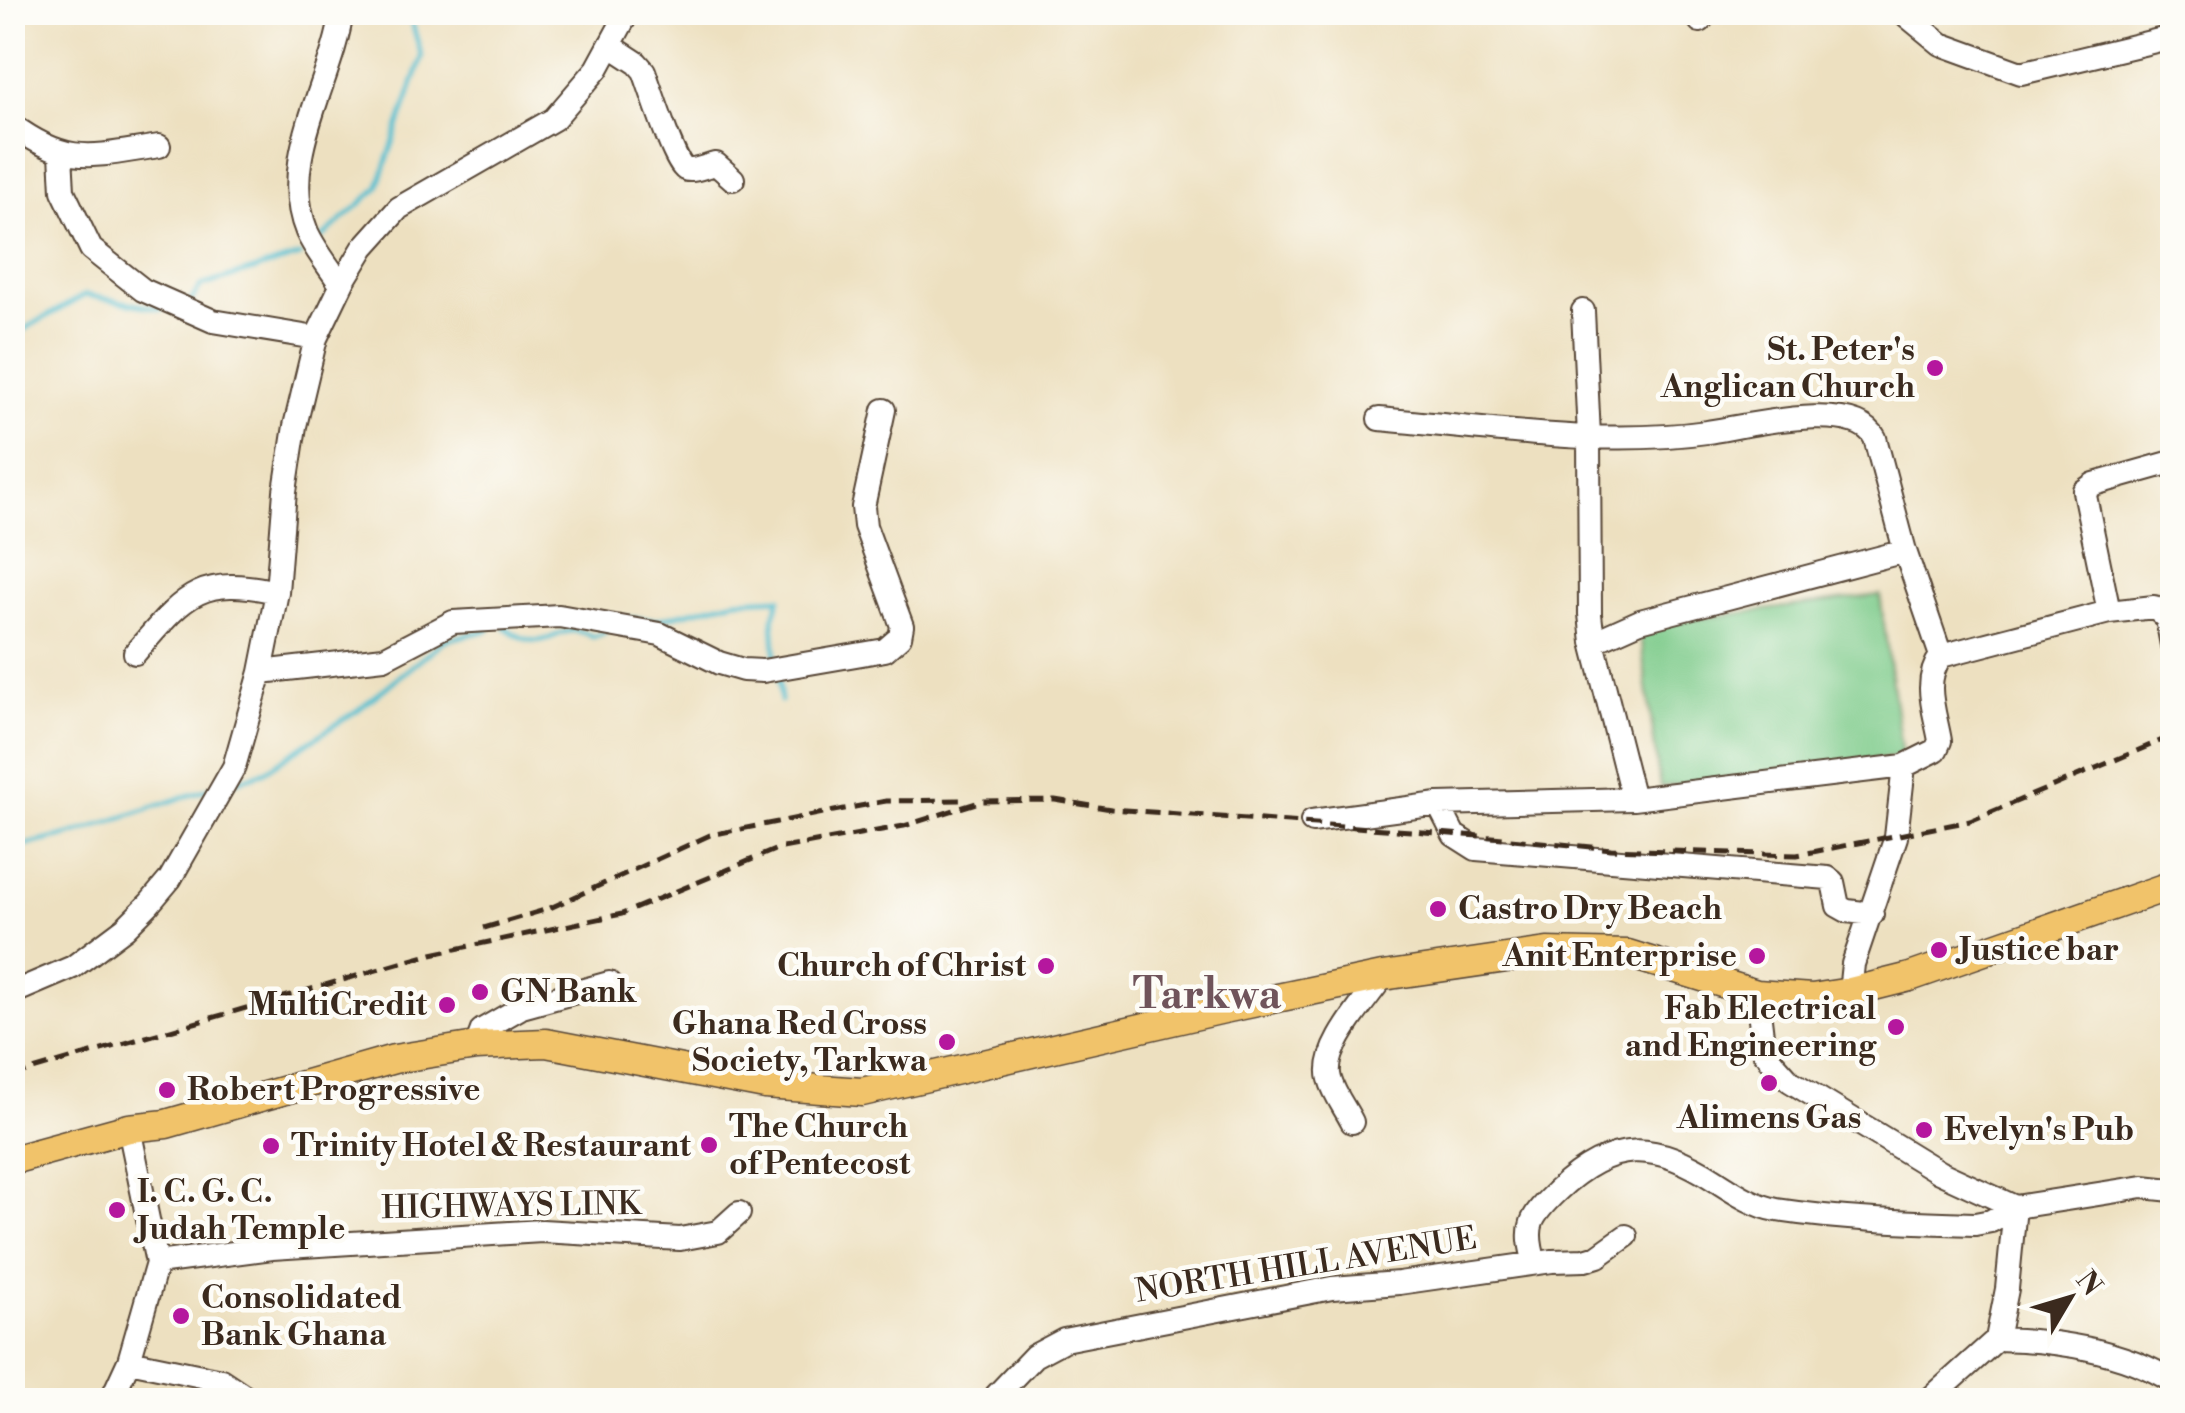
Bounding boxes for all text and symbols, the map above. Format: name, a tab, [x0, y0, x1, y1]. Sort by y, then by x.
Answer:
place label: St. Peter's Anglican Church	[1660, 330, 1915, 407]
marker: St. Peter's Anglican Church	[1924, 357, 1946, 379]
place label: Castro Dry Beach	[1458, 889, 1722, 929]
marker: Castro Dry Beach	[1427, 898, 1449, 920]
place label: Justice bar	[1955, 930, 2119, 970]
place label: Anit Enterprise	[1502, 936, 1737, 976]
marker: Justice bar	[1928, 939, 1950, 961]
marker: Anit Enterprise	[1746, 945, 1768, 967]
place label: Church of Christ	[777, 946, 1027, 986]
marker: Church of Christ	[1035, 955, 1057, 977]
district label: Tarkwa	[1133, 969, 1281, 1022]
place label: GN Bank	[500, 972, 638, 1012]
marker: GN Bank	[469, 981, 491, 1003]
place label: MultiCredit	[248, 985, 428, 1025]
place label: Fab Electrical and Engineering	[1625, 989, 1877, 1066]
marker: MultiCredit	[436, 994, 458, 1016]
place label: Ghana Red Cross Society, Tarkwa	[672, 1004, 928, 1081]
marker: Fab Electrical and Engineering	[1885, 1016, 1907, 1038]
marker: Ghana Red Cross Society, Tarkwa	[936, 1031, 958, 1053]
place label: Robert Progressive	[187, 1070, 480, 1110]
marker: Alimens Gas	[1758, 1072, 1780, 1094]
marker: Robert Progressive	[156, 1079, 178, 1101]
place label: Alimens Gas	[1676, 1098, 1861, 1138]
place label: The Church of Pentecost	[729, 1107, 911, 1184]
place label: Evelyn's Pub	[1944, 1110, 2134, 1150]
marker: Evelyn's Pub	[1913, 1119, 1935, 1141]
place label: Trinity Hotel & Restaurant	[291, 1126, 691, 1166]
marker: The Church of Pentecost	[698, 1134, 720, 1156]
marker: Trinity Hotel & Restaurant	[260, 1135, 282, 1157]
place label: I. C. G. C. Judah Temple	[133, 1172, 345, 1249]
street label: HIGHWAYS LINK	[381, 1184, 644, 1228]
marker: I. C. G. C. Judah Temple	[106, 1199, 128, 1221]
street label: NORTH HILL AVENUE	[1133, 1218, 1479, 1312]
north arrow	[2020, 1248, 2120, 1348]
text: N	[2068, 1264, 2109, 1303]
place label: Consolidated Bank Ghana	[201, 1278, 402, 1355]
marker: Consolidated Bank Ghana	[170, 1305, 192, 1327]

